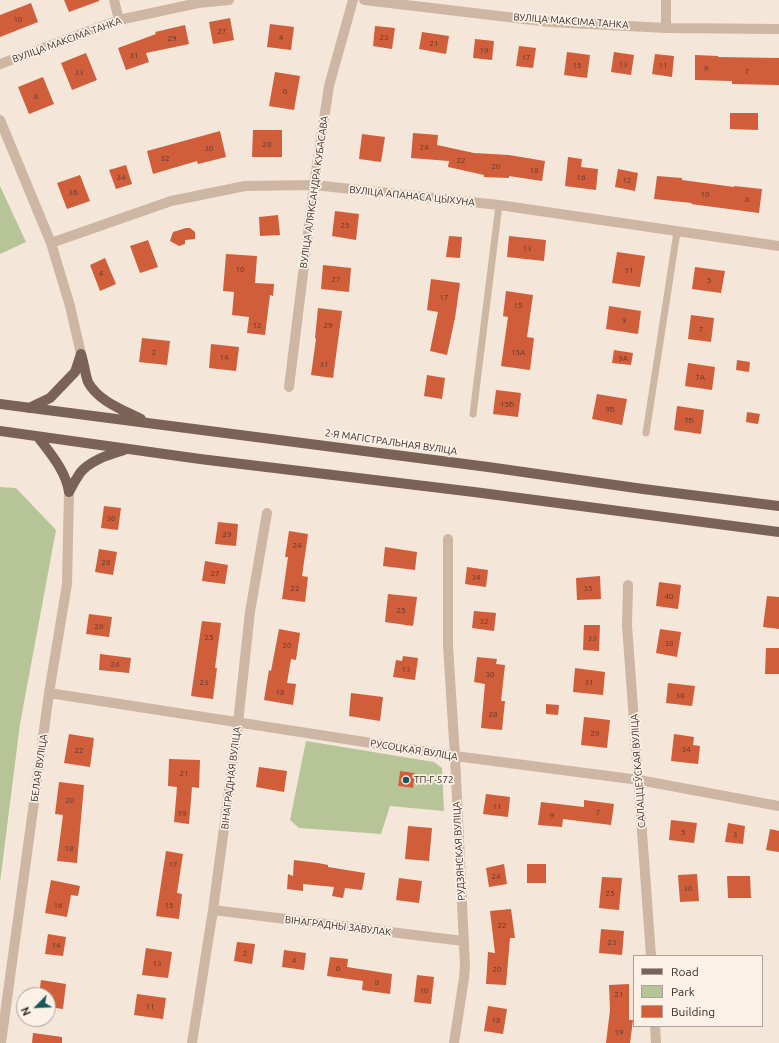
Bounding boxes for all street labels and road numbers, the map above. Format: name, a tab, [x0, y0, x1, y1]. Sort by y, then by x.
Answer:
street label: ВУЛІЦА МАКСІМА ТАНКА	[513, 11, 629, 31]
street label: ВУЛІЦА МАКСІМА ТАНКА	[11, 15, 123, 65]
street label: ВУЛІЦА АЛЯКСАНДРА КУБАСАВА	[297, 115, 331, 269]
street label: ВУЛІЦА АПАНАСА ЦЫХУНА	[349, 183, 475, 209]
street label: 2-Я МАГІСТРАЛЬНАЯ ВУЛІЦА	[324, 427, 458, 457]
street label: САЛАЦЦЕЎСКАЯ ВУЛІЦА	[628, 714, 648, 828]
street label: ВІНАГРАДНАЯ ВУЛІЦА	[219, 726, 243, 830]
street label: БЕЛАЯ ВУЛІЦА	[28, 733, 50, 803]
street label: РУСОЦКАЯ ВУЛІЦА	[369, 737, 459, 763]
street label: РУДЗЯНСКАЯ ВУЛІЦА	[450, 801, 468, 901]
street label: ВІНАГРАДНЫ ЗАВУЛАК	[284, 914, 392, 938]

